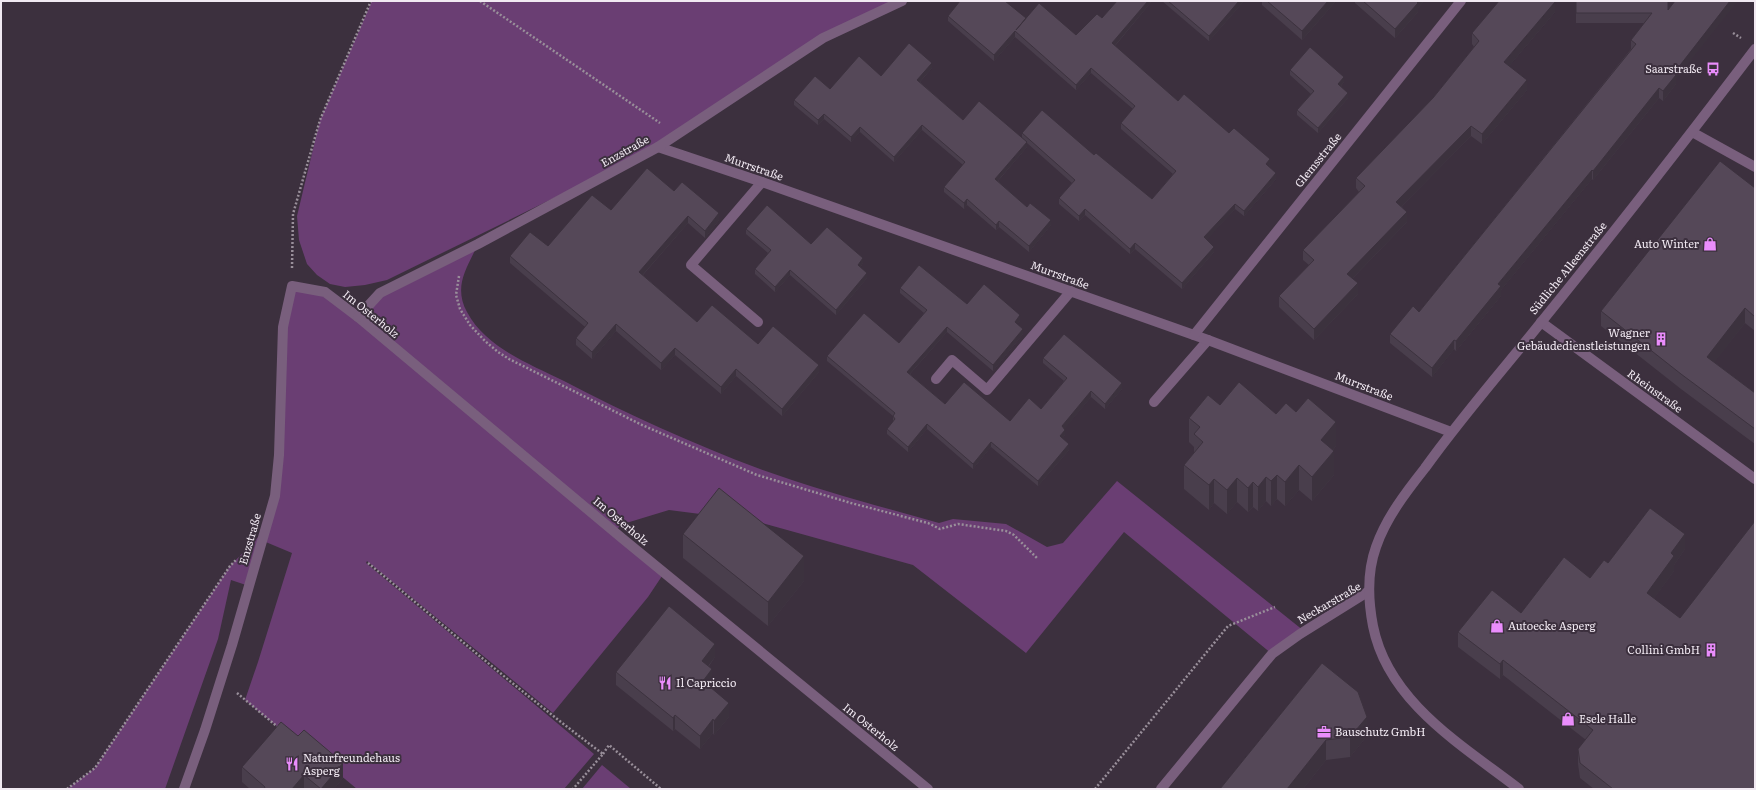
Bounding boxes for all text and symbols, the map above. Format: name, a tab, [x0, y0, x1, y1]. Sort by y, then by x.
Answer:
place label: Saarstraße	[1645, 60, 1702, 76]
bus stop icon: Saarstraße	[1705, 61, 1721, 77]
street label: Glemsstraße	[1290, 128, 1344, 190]
street label: Enzstraße	[597, 130, 652, 170]
street label: Murrstraße	[723, 149, 786, 184]
street label: Südliche Alleenstraße	[1525, 217, 1610, 317]
place label: Auto Winter	[1634, 235, 1700, 251]
shop icon: Auto Winter	[1702, 236, 1718, 252]
street label: Murrstraße	[1029, 256, 1092, 292]
street label: Im Osterholz	[340, 286, 404, 341]
place label: Wagner Gebäudedienstleistungen	[1517, 324, 1651, 353]
building icon: Wagner Gebäudedienstleistungen	[1653, 331, 1669, 347]
street label: Rheinstraße	[1625, 365, 1687, 416]
street label: Murrstraße	[1333, 367, 1396, 404]
street label: Im Osterholz	[590, 492, 653, 549]
street label: Enzstraße	[234, 511, 264, 566]
street label: Neckarstraße	[1294, 577, 1363, 627]
place label: Autoecke Asperg	[1508, 617, 1596, 633]
shop icon: Autoecke Asperg	[1489, 618, 1505, 634]
place label: Collini GmbH	[1627, 641, 1700, 657]
building icon: Collini GmbH	[1703, 642, 1719, 658]
place label: Il Capriccio	[676, 674, 736, 690]
restaurant icon: Il Capriccio	[657, 675, 673, 691]
street label: Im Osterholz	[840, 699, 904, 754]
place label: Esele Halle	[1579, 710, 1636, 726]
shop icon: Esele Halle	[1560, 711, 1576, 727]
place label: Bauschutz GmbH	[1335, 723, 1425, 739]
office icon: Bauschutz GmbH	[1316, 724, 1332, 740]
place label: Naturfreundehaus Asperg	[303, 749, 400, 778]
restaurant icon: Naturfreundehaus Asperg	[284, 756, 300, 772]

